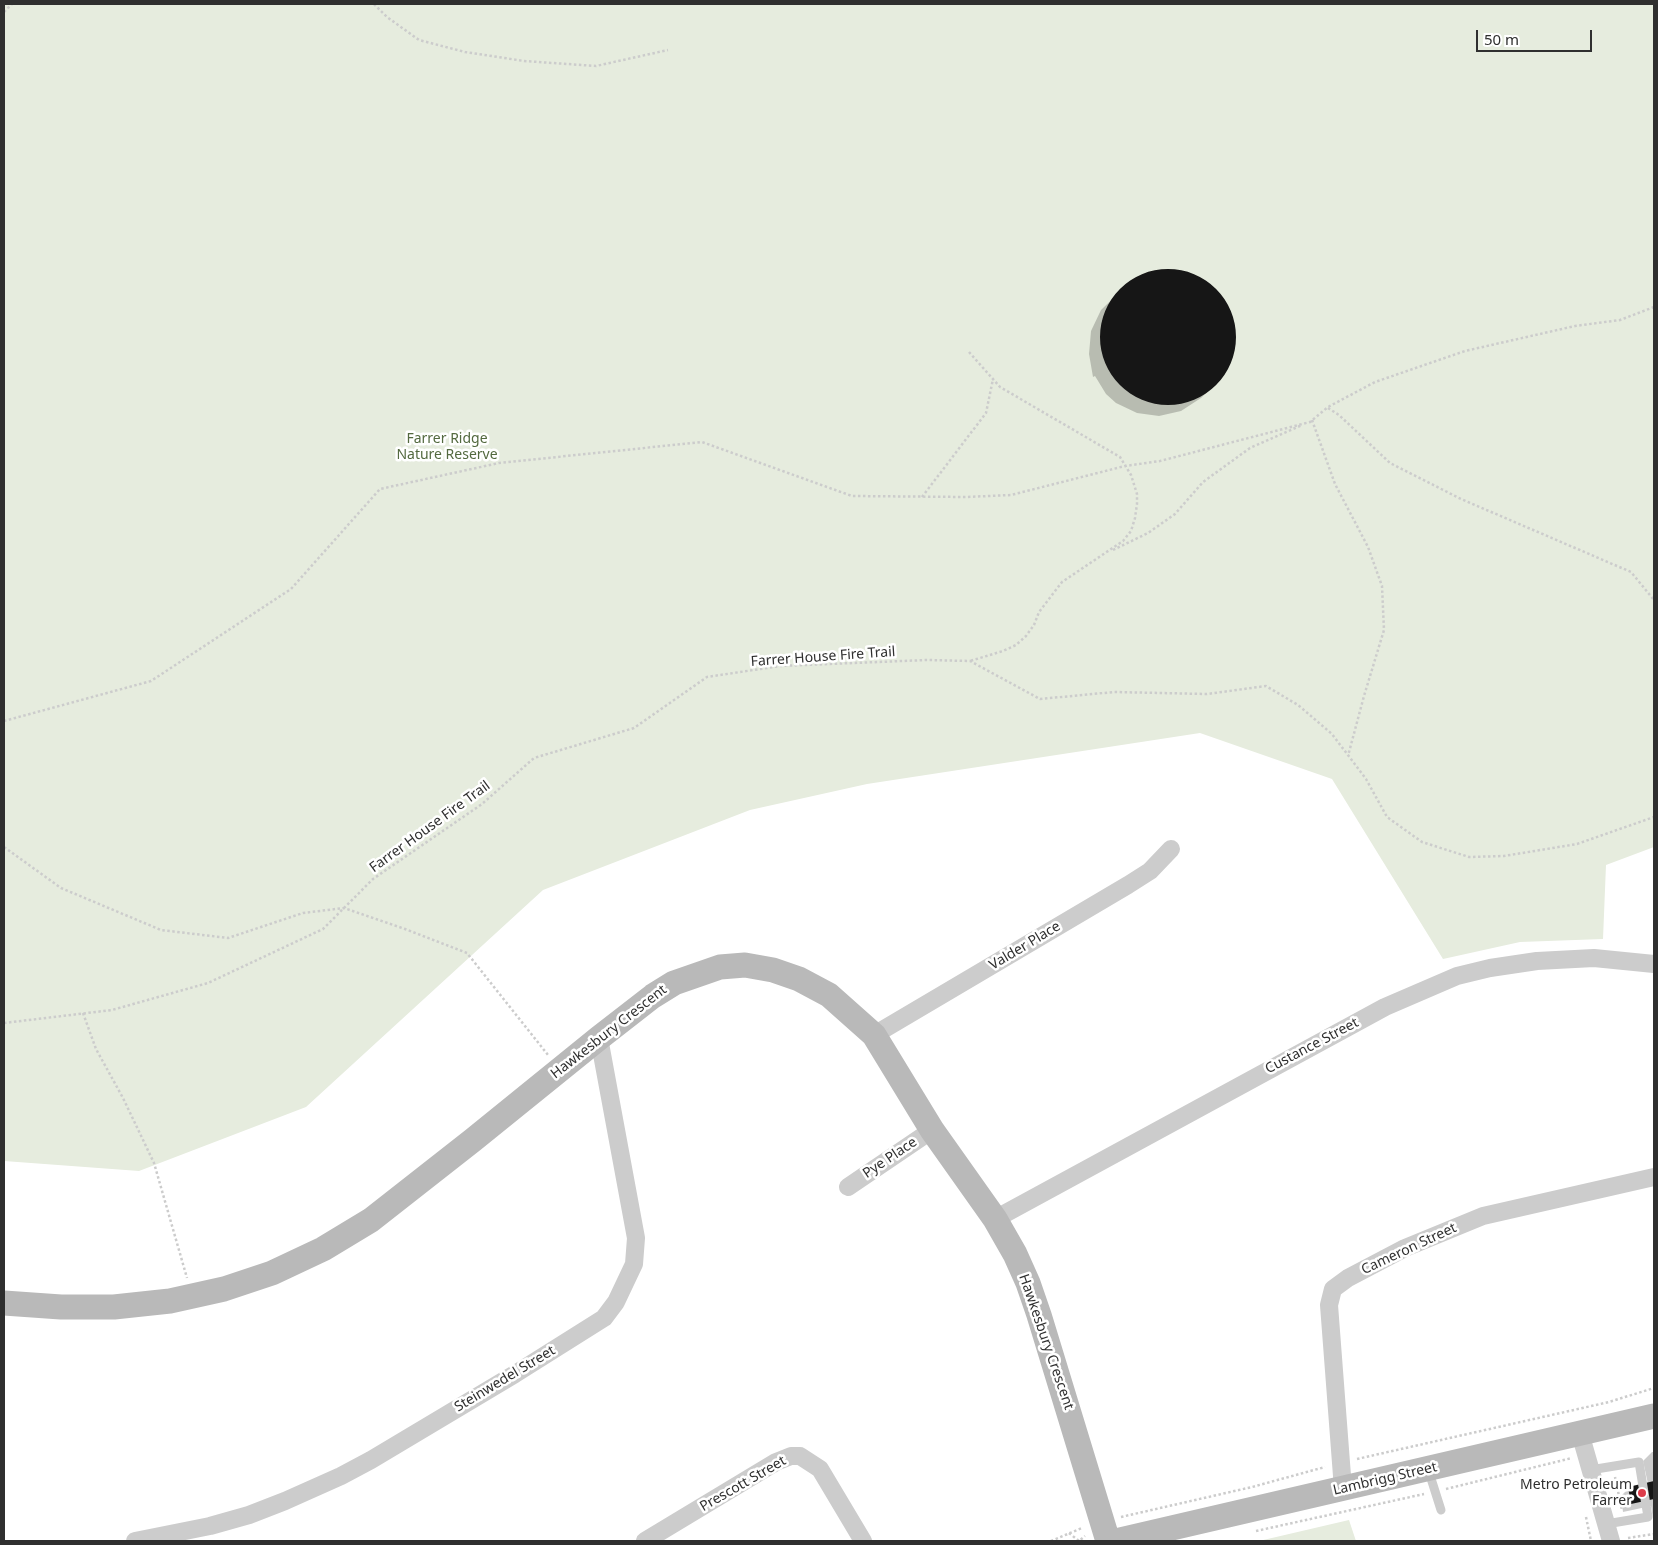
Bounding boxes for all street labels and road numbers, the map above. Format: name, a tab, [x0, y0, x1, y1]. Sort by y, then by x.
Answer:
street label: Farrer House Fire Trail	[750, 644, 896, 670]
street label: Farrer House Fire Trail	[366, 778, 494, 876]
street label: Valder Place	[986, 918, 1064, 974]
street label: Hawkesbury Crescent	[548, 982, 670, 1082]
street label: Custance Street	[1263, 1014, 1361, 1078]
street label: Pye Place	[860, 1134, 920, 1182]
street label: Cameron Street	[1359, 1220, 1459, 1278]
street label: Hawkesbury Crescent	[1015, 1272, 1077, 1412]
street label: Steinwedel Street	[452, 1342, 558, 1416]
street label: Prescott Street	[697, 1453, 789, 1515]
street label: Lambrigg Street	[1331, 1459, 1439, 1499]

